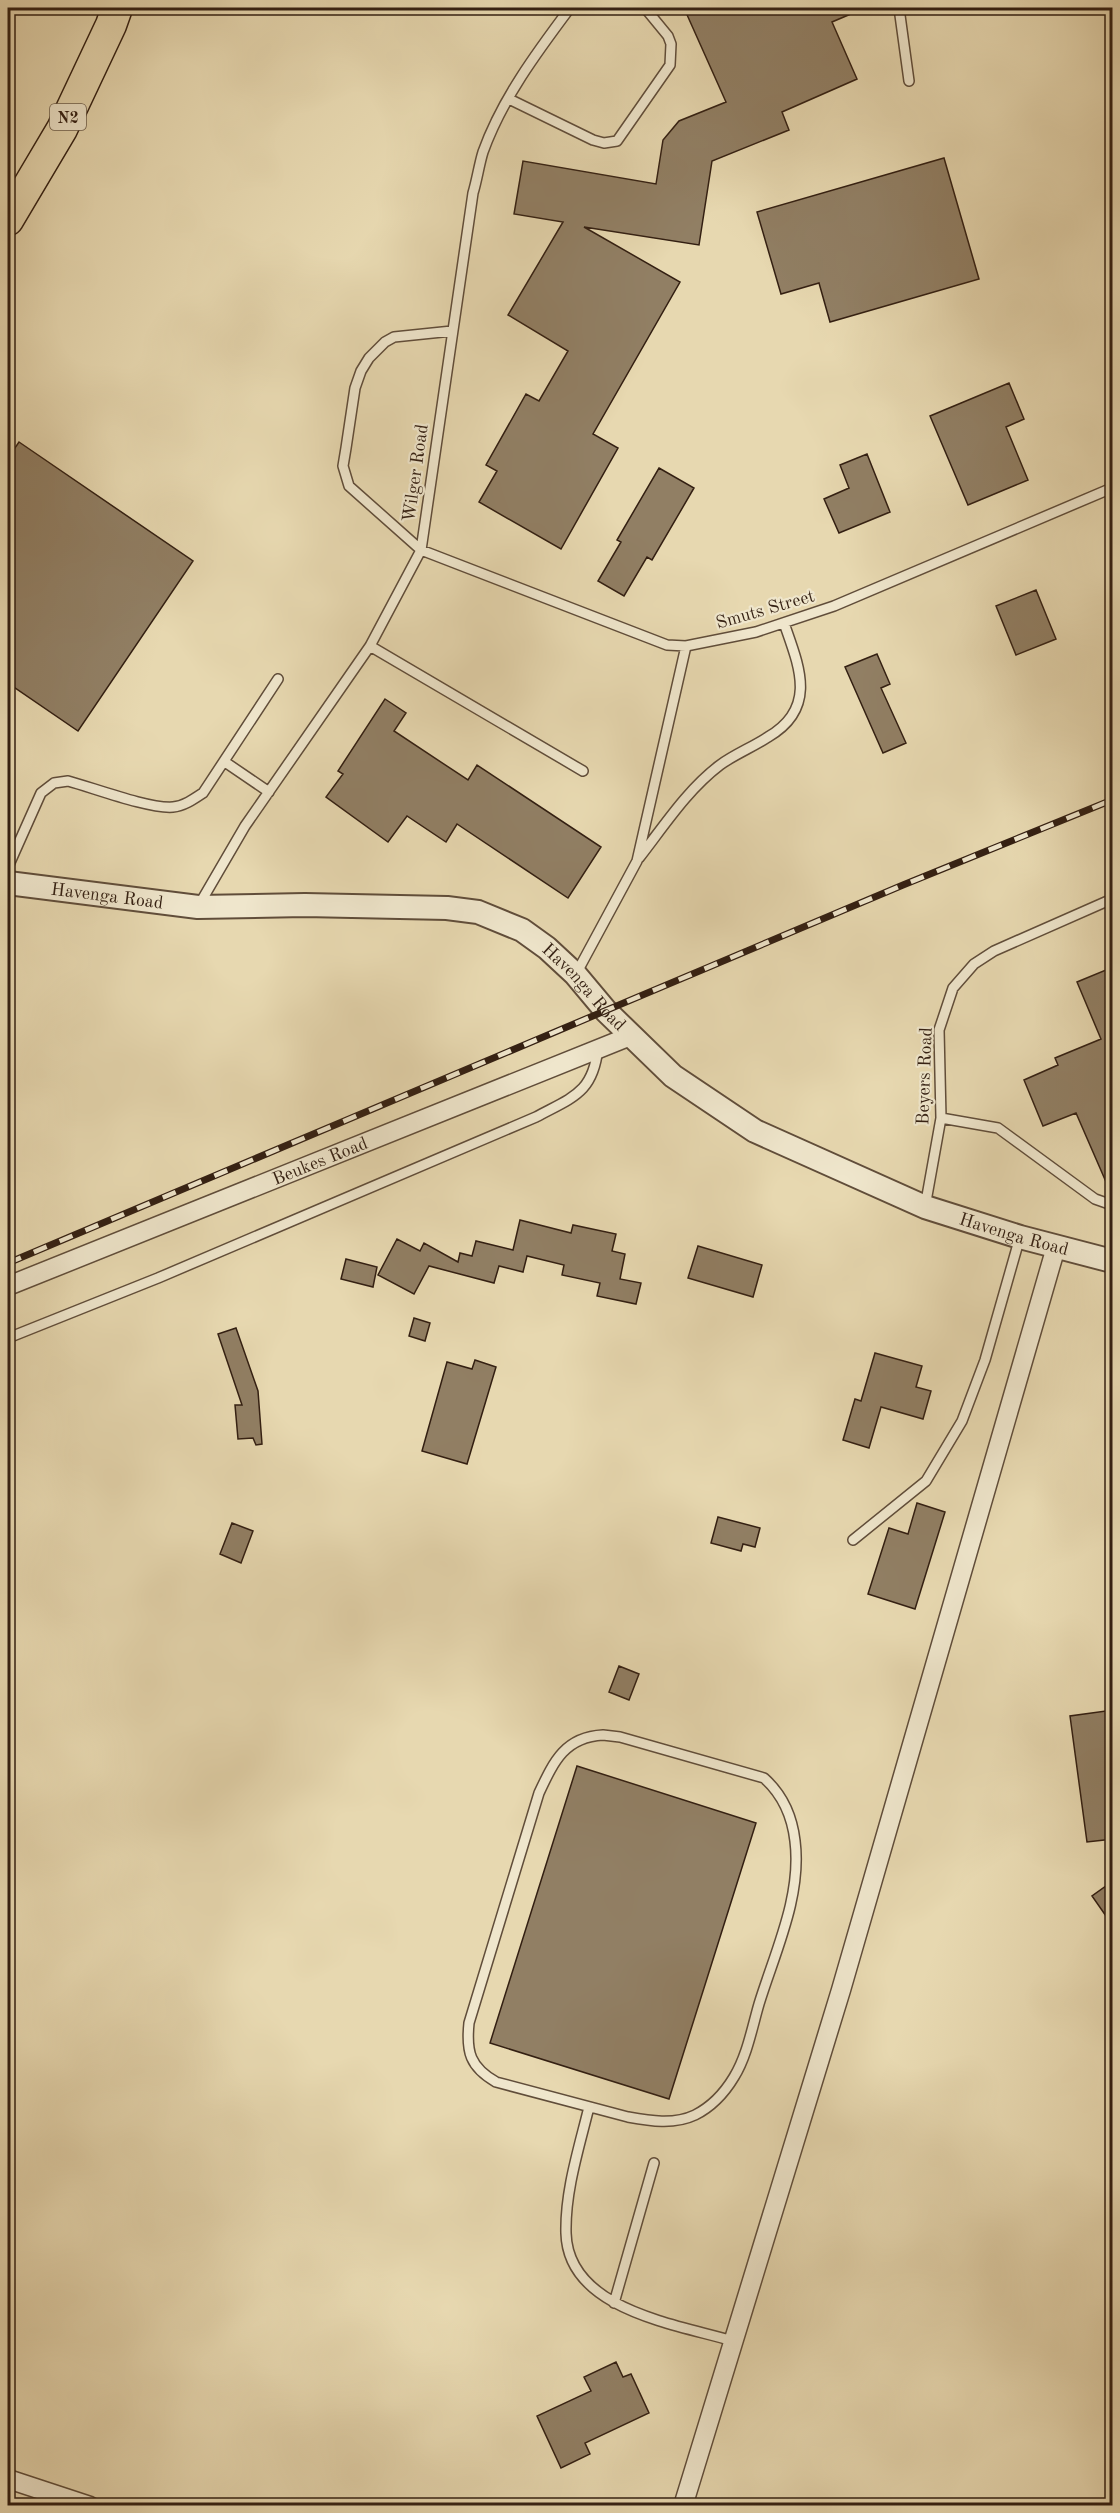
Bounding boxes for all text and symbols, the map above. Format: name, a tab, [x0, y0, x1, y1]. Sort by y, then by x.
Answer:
road number: N2	[50, 104, 86, 130]
street label: Wilger Road	[400, 423, 432, 523]
street label: Smuts Street	[714, 587, 817, 633]
street label: Havenga Road	[50, 881, 164, 913]
street label: Havenga Road	[538, 940, 629, 1035]
street label: Beyers Road	[914, 1027, 936, 1125]
street label: Beukes Road	[270, 1135, 370, 1189]
street label: Havenga Road	[957, 1210, 1070, 1259]

